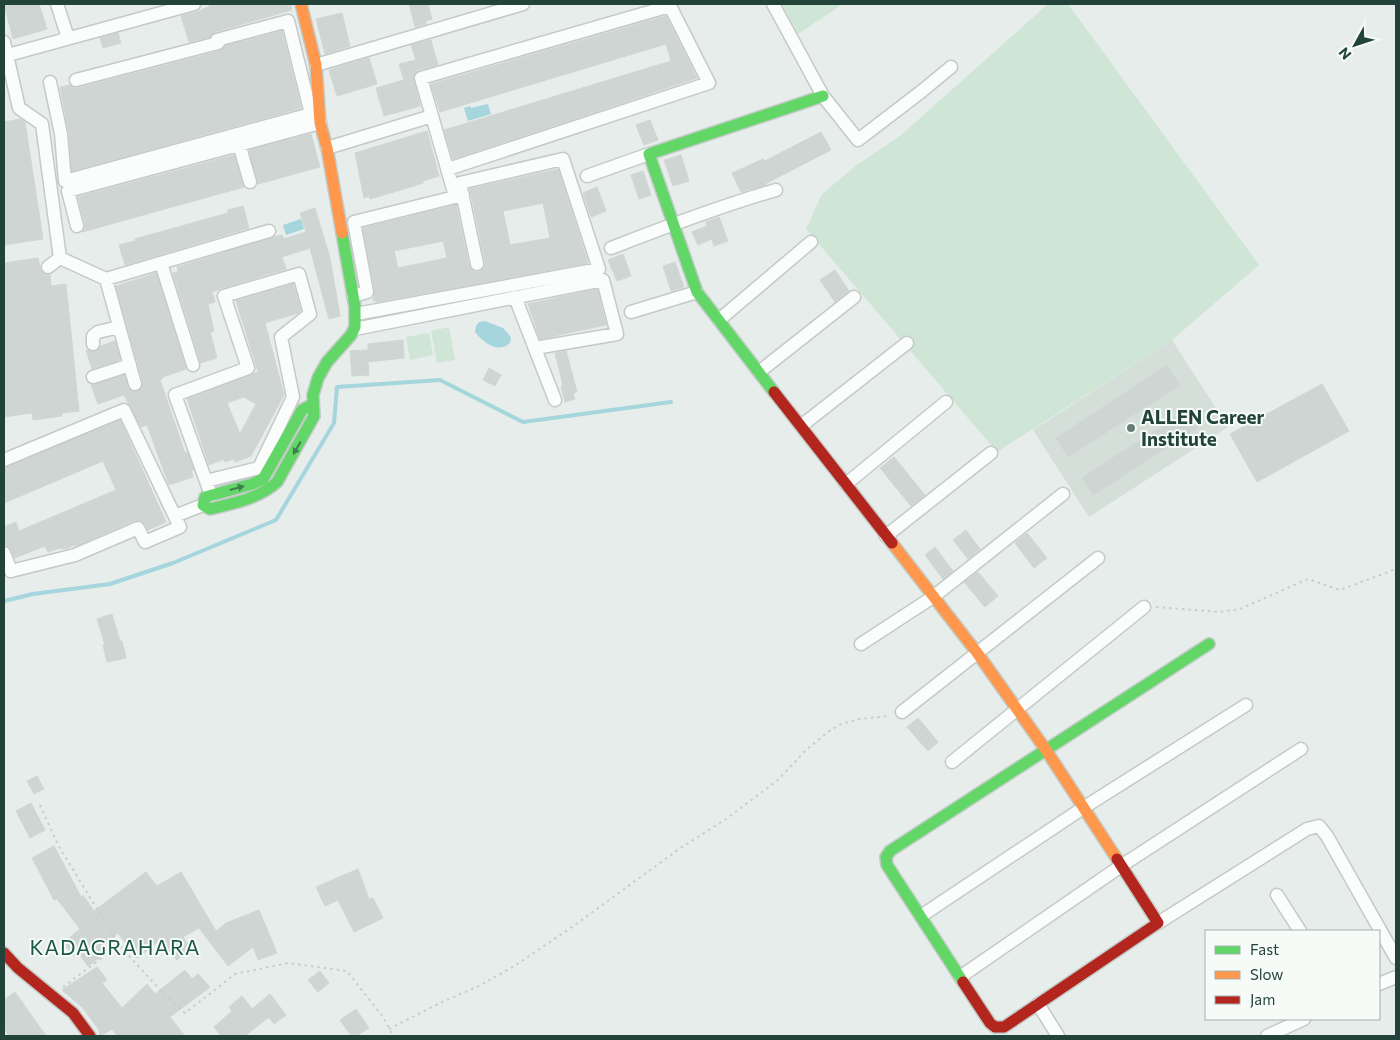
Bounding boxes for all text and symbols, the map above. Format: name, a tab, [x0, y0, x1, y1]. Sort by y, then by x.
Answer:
north arrow	[1330, 20, 1380, 70]
text: N	[1335, 44, 1355, 63]
place label: ALLEN Career Institute	[1141, 405, 1265, 450]
marker: ALLEN Career Institute	[1125, 422, 1137, 434]
one-way arrow	[292, 442, 301, 455]
one-way arrow	[229, 484, 244, 492]
legend	[1205, 930, 1380, 1020]
district label: KADAGRAHARA	[29, 934, 201, 959]
text: Fast	[1250, 940, 1279, 958]
text: Slow	[1250, 965, 1283, 983]
text: Jam	[1250, 990, 1275, 1008]

